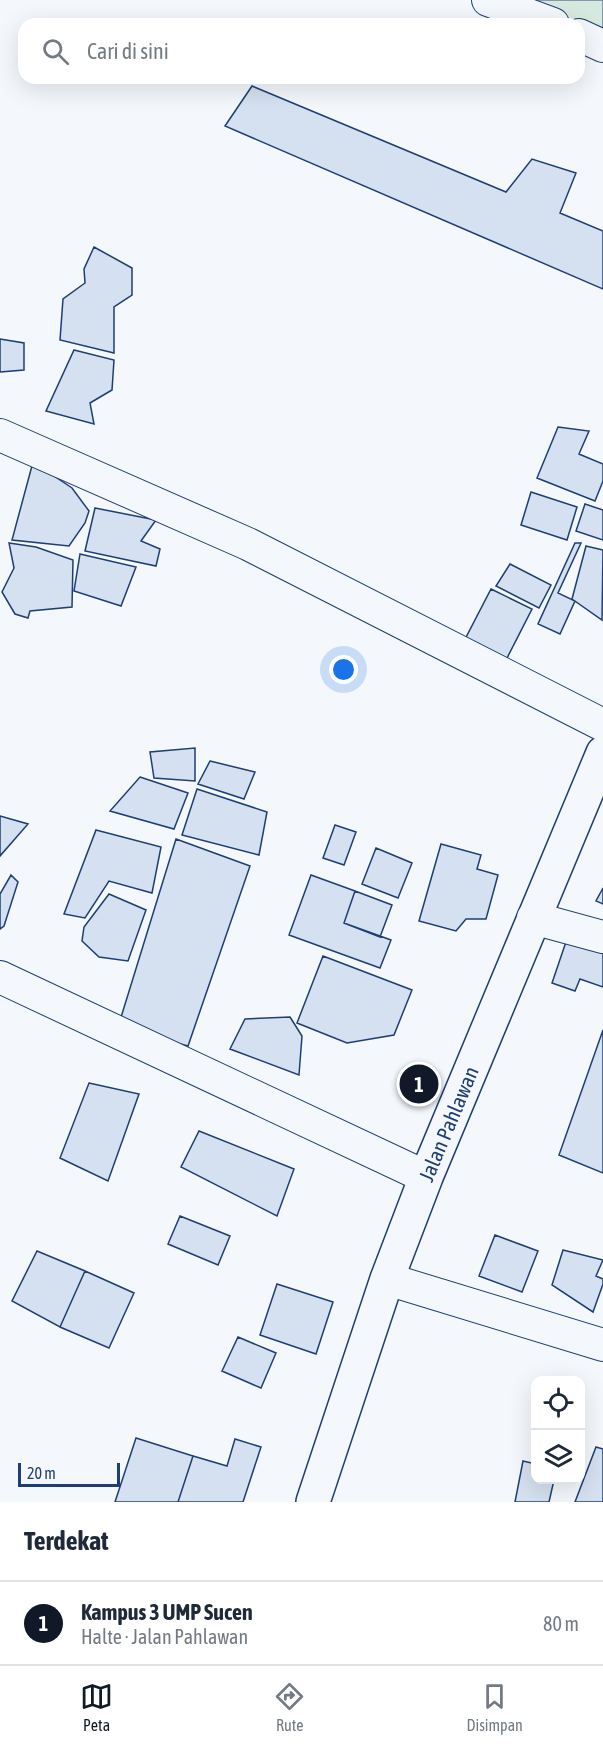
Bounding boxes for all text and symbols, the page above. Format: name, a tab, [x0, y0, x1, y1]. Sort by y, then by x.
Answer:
search box	[18, 18, 585, 84]
icon: search	[39, 35, 72, 68]
text: Cari di sini	[87, 38, 169, 64]
your location	[329, 655, 358, 684]
pin: 1	[400, 1062, 438, 1106]
street label: Jalan Pahlawan	[414, 1063, 483, 1185]
map controls	[531, 1376, 585, 1484]
button: locate	[531, 1376, 585, 1430]
button: layers	[531, 1430, 585, 1484]
scale bar	[18, 1460, 120, 1488]
text: 20 m	[27, 1464, 56, 1482]
text: Terdekat	[24, 1526, 108, 1556]
text: Kampus 3 UMP Sucen	[81, 1599, 253, 1625]
text: 1	[39, 1612, 48, 1635]
text: 80 m	[543, 1612, 579, 1635]
text: Halte · Jalan Pahlawan	[81, 1625, 248, 1648]
tab: Peta	[80, 1680, 113, 1734]
tab: Rute	[273, 1680, 306, 1734]
tab: Disimpan	[467, 1680, 523, 1734]

